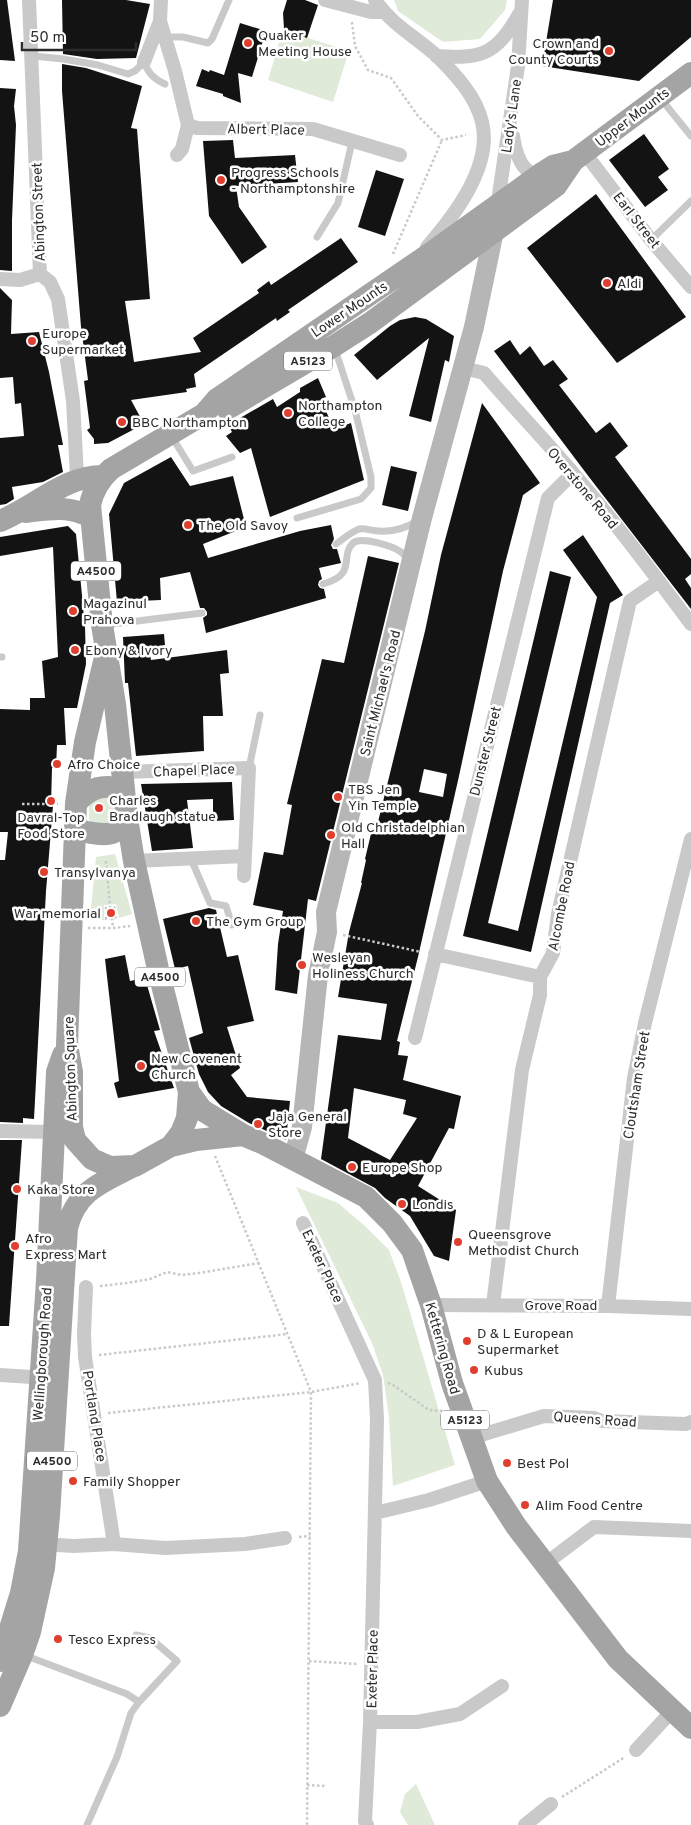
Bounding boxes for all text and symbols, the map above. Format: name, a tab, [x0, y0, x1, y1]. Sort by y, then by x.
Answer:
scale bar	[22, 20, 136, 52]
place label: Quaker Meeting House	[258, 28, 352, 61]
text: 50 m	[30, 29, 65, 48]
place label: Crown and County Courts	[508, 36, 599, 69]
marker: Quaker Meeting House	[242, 37, 254, 49]
marker: Crown and County Courts	[603, 45, 615, 57]
street label: Lady's Lane	[499, 78, 526, 154]
street label: Upper Mounts	[592, 85, 673, 152]
street label: Albert Place	[227, 121, 305, 140]
street label: Abington Street	[29, 162, 50, 262]
place label: Progress Schools - Northamptonshire	[231, 165, 355, 198]
marker: Progress Schools - Northamptonshire	[215, 174, 227, 186]
street label: Earl Street	[609, 189, 663, 252]
place label: Aldi	[617, 276, 642, 293]
marker: Aldi	[601, 277, 613, 289]
street label: Lower Mounts	[308, 279, 391, 342]
place label: Europe Supermarket	[42, 326, 124, 359]
marker: Europe Supermarket	[26, 335, 38, 347]
road number: A5123	[284, 352, 332, 371]
place label: Northampton College	[298, 398, 382, 431]
marker: Northampton College	[282, 407, 294, 419]
place label: BBC Northampton	[132, 415, 247, 432]
marker: BBC Northampton	[116, 416, 128, 428]
street label: Overstone Road	[543, 445, 621, 533]
place label: The Old Savoy	[198, 518, 288, 535]
marker: The Old Savoy	[182, 519, 194, 531]
road number: A4500	[71, 562, 121, 580]
place label: Magazinul Prahova	[83, 596, 147, 629]
marker: Magazinul Prahova	[67, 605, 79, 617]
street label: Saint Michael's Road	[358, 629, 405, 758]
place label: Ebony & Ivory	[85, 643, 172, 660]
marker: Ebony & Ivory	[69, 644, 81, 656]
street label: Dunster Street	[467, 705, 506, 798]
place label: Afro Choice	[67, 757, 140, 774]
marker: Afro Choice	[51, 758, 63, 770]
street label: Chapel Place	[153, 762, 235, 781]
place label: TBS Jen Yin Temple	[348, 782, 417, 815]
marker: TBS Jen Yin Temple	[332, 791, 344, 803]
place label: Charles Bradlaugh statue	[109, 793, 216, 826]
marker: Davral-Top Food Store	[45, 795, 57, 807]
marker: Charles Bradlaugh statue	[93, 802, 105, 814]
place label: Davral-Top Food Store	[17, 810, 85, 843]
place label: Old Christadelphian Hall	[341, 820, 465, 853]
marker: Old Christadelphian Hall	[325, 829, 337, 841]
street label: Alcombe Road	[545, 860, 580, 953]
place label: Transylvanya	[54, 865, 136, 882]
marker: Transylvanya	[38, 866, 50, 878]
place label: War memorial	[14, 906, 101, 923]
marker: War memorial	[105, 907, 117, 919]
place label: The Gym Group	[206, 914, 304, 931]
marker: The Gym Group	[190, 915, 202, 927]
place label: Wesleyan Holiness Church	[312, 950, 414, 983]
marker: Wesleyan Holiness Church	[296, 959, 308, 971]
road number: A4500	[135, 968, 185, 986]
street label: Abington Square	[61, 1016, 82, 1122]
street label: Cloutsham Street	[621, 1030, 654, 1141]
place label: New Covenent Church	[151, 1051, 242, 1084]
marker: New Covenent Church	[135, 1060, 147, 1072]
place label: Jaja General Store	[268, 1109, 347, 1142]
marker: Jaja General Store	[252, 1118, 264, 1130]
place label: Europe Shop	[362, 1160, 442, 1177]
marker: Europe Shop	[346, 1161, 358, 1173]
place label: Kaka Store	[27, 1182, 95, 1199]
marker: Kaka Store	[11, 1183, 23, 1195]
place label: Londis	[412, 1197, 454, 1214]
marker: Londis	[396, 1198, 408, 1210]
street label: Exeter Place	[297, 1227, 346, 1306]
place label: Queensgrove Methodist Church	[468, 1227, 579, 1260]
place label: Afro Express Mart	[25, 1231, 107, 1264]
marker: Queensgrove Methodist Church	[452, 1236, 464, 1248]
marker: Afro Express Mart	[9, 1240, 21, 1252]
street label: Wellingborough Road	[30, 1287, 57, 1421]
street label: Grove Road	[525, 1298, 597, 1315]
street label: Kettering Road	[420, 1301, 463, 1396]
place label: D & L European Supermarket	[477, 1326, 574, 1359]
marker: D & L European Supermarket	[461, 1335, 473, 1347]
place label: Kubus	[484, 1363, 523, 1380]
marker: Kubus	[468, 1364, 480, 1376]
street label: Portland Place	[78, 1369, 109, 1463]
street label: Queens Road	[553, 1409, 637, 1432]
road number: A5123	[441, 1410, 489, 1430]
road number: A4500	[27, 1452, 77, 1470]
place label: Best Pol	[517, 1456, 569, 1473]
marker: Best Pol	[501, 1457, 513, 1469]
place label: Family Shopper	[83, 1474, 181, 1491]
marker: Family Shopper	[67, 1475, 79, 1487]
place label: Alim Food Centre	[535, 1498, 643, 1515]
marker: Alim Food Centre	[519, 1499, 531, 1511]
street label: Exeter Place	[364, 1629, 383, 1709]
place label: Tesco Express	[68, 1632, 156, 1649]
marker: Tesco Express	[52, 1633, 64, 1645]

